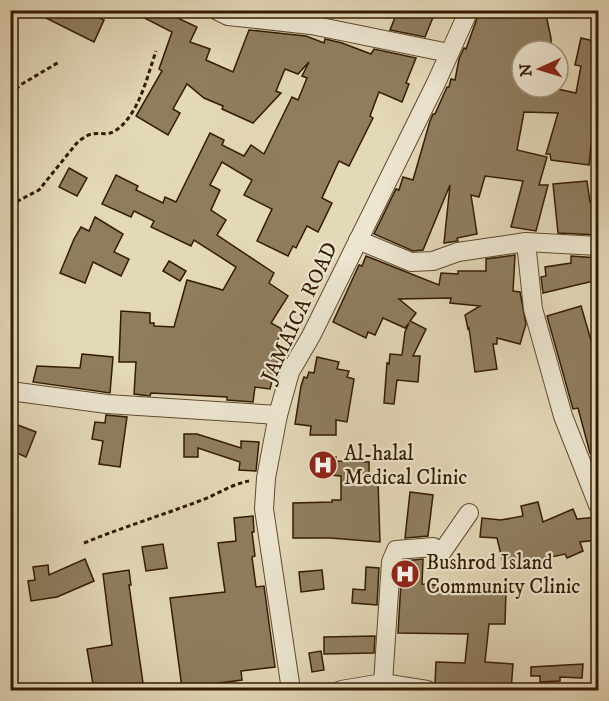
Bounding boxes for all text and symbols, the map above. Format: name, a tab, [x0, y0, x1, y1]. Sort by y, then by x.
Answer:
north arrow	[510, 39, 570, 99]
text: N	[516, 63, 536, 77]
street label: JAMAICA ROAD	[255, 238, 344, 389]
place label: Al-halal Medical Clinic	[344, 441, 467, 491]
hospital icon: Al-halal Medical Clinic	[307, 449, 339, 481]
place label: Bushrod Island Community Clinic	[426, 550, 580, 600]
hospital icon: Bushrod Island Community Clinic	[389, 558, 421, 590]

